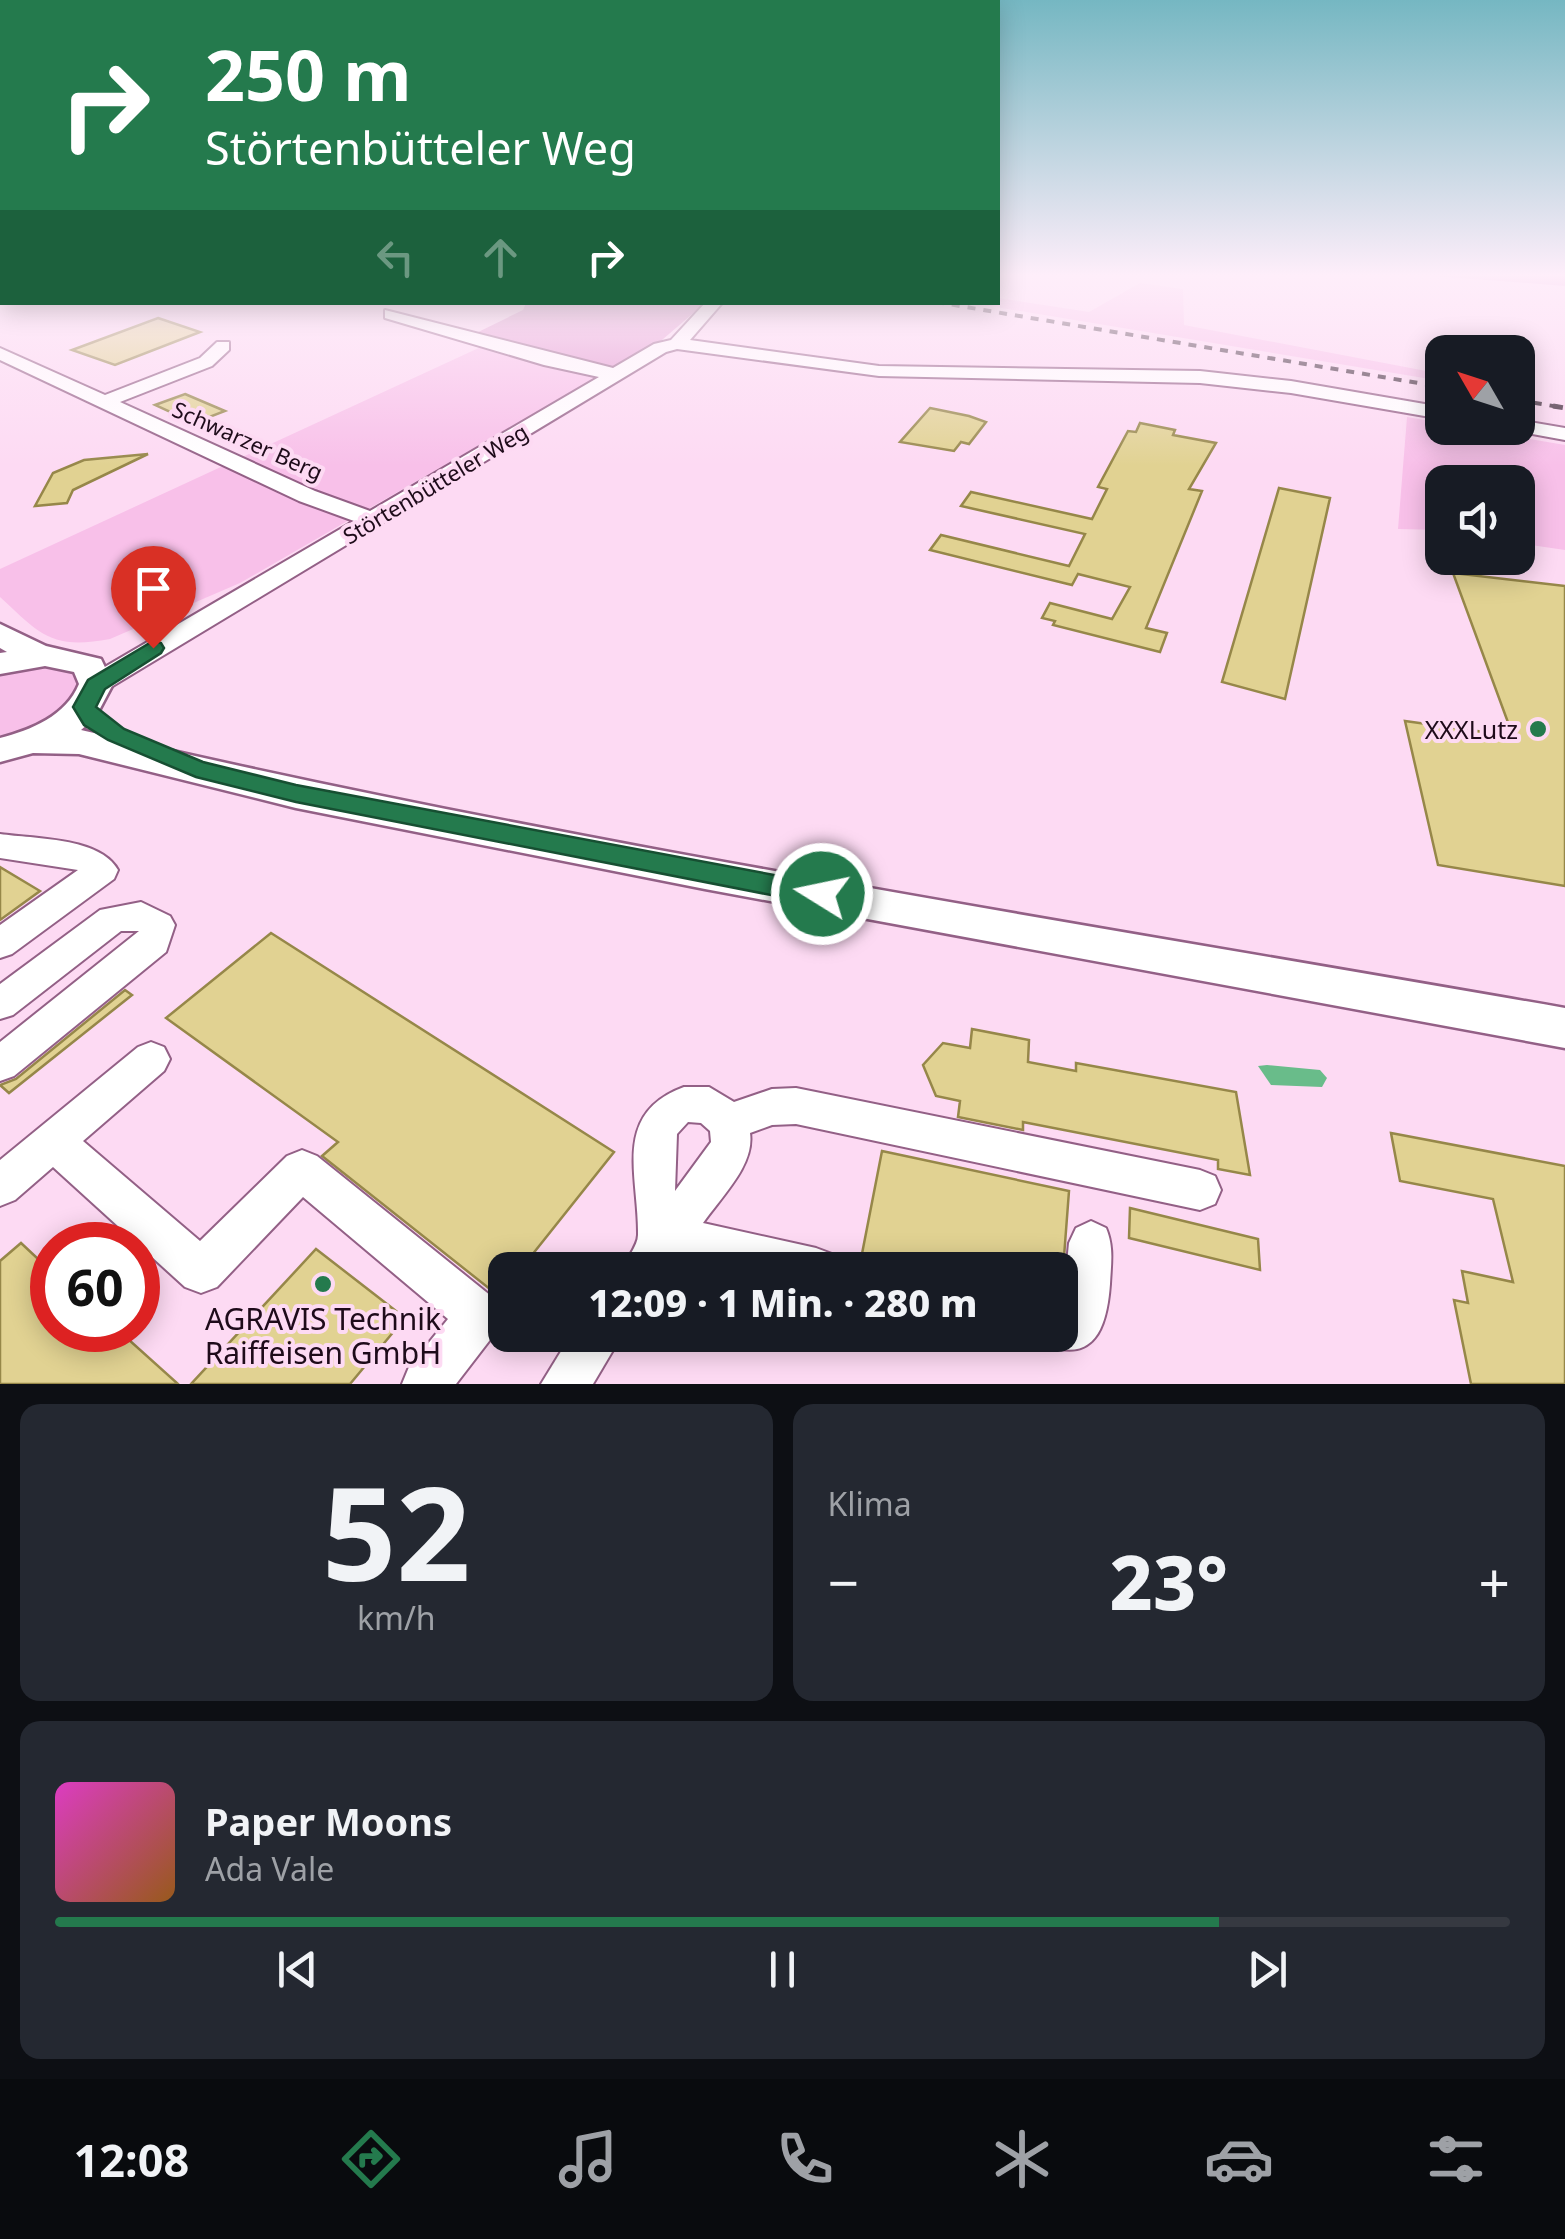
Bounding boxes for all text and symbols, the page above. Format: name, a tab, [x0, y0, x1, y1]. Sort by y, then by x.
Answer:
text: 250 m	[205, 26, 412, 122]
icon: right	[40, 40, 170, 170]
text: Störtenbütteler Weg	[205, 117, 636, 178]
icon: left	[368, 230, 423, 285]
icon: ahead	[473, 230, 528, 285]
icon: right	[578, 230, 633, 285]
north arrow	[1425, 335, 1535, 445]
map controls	[1425, 335, 1535, 575]
street label: Schwarzer Berg	[168, 393, 328, 487]
street label: Störtenbütteler Weg	[337, 416, 533, 550]
button: sound	[1425, 465, 1535, 575]
pin	[111, 546, 196, 649]
icon: arrive	[126, 561, 181, 616]
place label: XXXLutz	[1425, 712, 1518, 746]
marker: XXXLutz	[1527, 718, 1549, 740]
position arrow	[770, 842, 874, 946]
speed limit sign: 60	[30, 1222, 160, 1352]
marker: AGRAVIS Technik Raiffeisen GmbH	[312, 1273, 334, 1295]
text: 12:09 · 1 Min. · 280 m	[589, 1276, 977, 1328]
place label: AGRAVIS Technik Raiffeisen GmbH	[205, 1298, 441, 1373]
text: 52	[322, 1442, 471, 1619]
text: Klima	[828, 1482, 912, 1525]
text: 23°	[1110, 1530, 1228, 1632]
text: −	[828, 1544, 859, 1619]
text: +	[1479, 1544, 1510, 1619]
text: km/h	[357, 1596, 436, 1639]
text: Paper Moons	[205, 1795, 452, 1847]
text: Ada Vale	[205, 1847, 334, 1890]
icon: previous	[270, 1942, 325, 1997]
icon: pause	[755, 1942, 810, 1997]
icon: next	[1240, 1942, 1295, 1997]
icon: directions	[336, 2124, 406, 2194]
icon: music	[553, 2124, 623, 2194]
icon: phone	[770, 2124, 840, 2194]
icon: climate	[987, 2124, 1057, 2194]
icon: car	[1204, 2124, 1274, 2194]
icon: filters	[1421, 2124, 1491, 2194]
text: 12:08	[74, 2129, 189, 2190]

